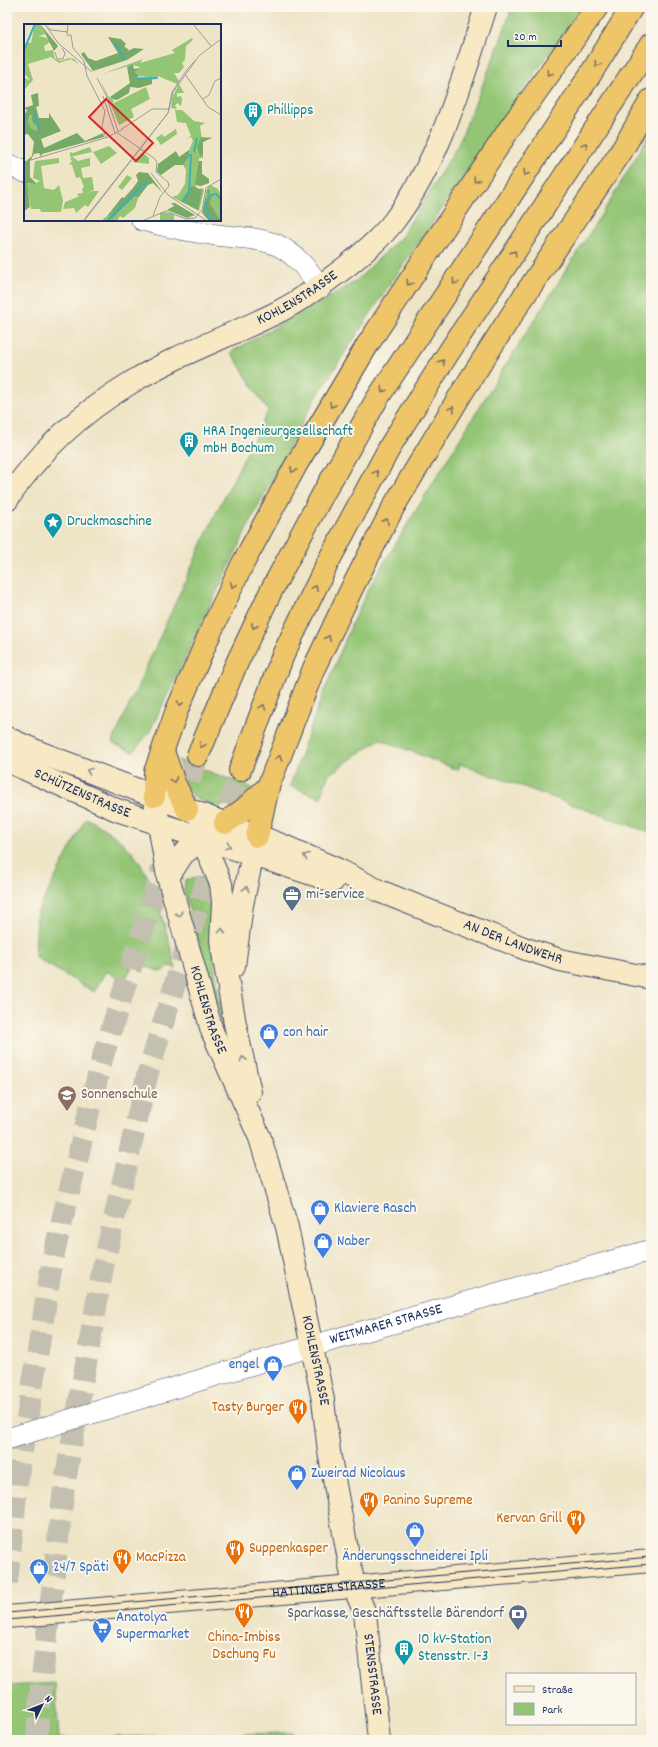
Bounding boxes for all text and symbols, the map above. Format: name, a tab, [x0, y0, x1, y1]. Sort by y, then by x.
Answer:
scale bar	[508, 22, 561, 48]
inset map	[24, 24, 221, 221]
text: 20 m	[514, 29, 537, 46]
one-way arrow	[594, 60, 602, 67]
one-way arrow	[547, 69, 554, 76]
building icon: Phillipps	[242, 100, 264, 128]
place label: Phillipps	[267, 100, 313, 122]
one-way arrow	[580, 142, 588, 149]
one-way arrow	[523, 169, 531, 176]
one-way arrow	[473, 176, 481, 183]
one-way arrow	[509, 250, 516, 257]
street label: KOHLENSTRASSE	[253, 265, 343, 332]
one-way arrow	[452, 278, 460, 285]
one-way arrow	[406, 279, 414, 286]
one-way arrow	[438, 359, 445, 366]
one-way arrow	[380, 386, 388, 393]
one-way arrow	[329, 401, 336, 408]
one-way arrow	[448, 406, 455, 413]
place label: HRA Ingenieurgesellschaft mbH Bochum	[203, 421, 353, 460]
building icon: HRA Ingenieurgesellschaft mbH Bochum	[178, 430, 200, 458]
one-way arrow	[291, 466, 298, 473]
one-way arrow	[371, 470, 379, 477]
place icon: Druckmaschine	[42, 511, 64, 539]
place label: Druckmaschine	[67, 511, 152, 533]
one-way arrow	[381, 518, 389, 526]
one-way arrow	[230, 581, 238, 588]
one-way arrow	[310, 585, 318, 592]
one-way arrow	[251, 622, 259, 629]
one-way arrow	[323, 634, 331, 642]
one-way arrow	[177, 699, 185, 707]
one-way arrow	[258, 703, 266, 710]
one-way arrow	[199, 740, 207, 748]
one-way arrow	[274, 754, 282, 761]
street label: SCHÜTZENSTRASSE	[30, 763, 133, 825]
one-way arrow	[85, 767, 92, 775]
one-way arrow	[169, 777, 177, 784]
one-way arrow	[224, 842, 231, 850]
one-way arrow	[302, 853, 310, 861]
office icon: mi-service	[281, 884, 303, 912]
place label: mi-service	[306, 884, 365, 906]
one-way arrow	[242, 886, 250, 892]
one-way arrow	[174, 911, 183, 918]
street label: AN DER LANDWEHR	[460, 914, 565, 971]
one-way arrow	[217, 928, 226, 934]
street label: KOHLENSTRASSE	[183, 963, 232, 1058]
shop icon: con hair	[258, 1022, 280, 1050]
place label: con hair	[283, 1022, 329, 1044]
one-way arrow	[239, 1056, 247, 1062]
school or university icon: Sonnenschule	[56, 1084, 78, 1112]
place label: Sonnenschule	[81, 1084, 158, 1106]
shop icon: Klaviere Rasch	[309, 1198, 331, 1226]
place label: Klaviere Rasch	[334, 1198, 416, 1220]
shop icon: Naber	[312, 1231, 334, 1259]
place label: Naber	[337, 1231, 371, 1253]
street label: WEITMARER STRASSE	[327, 1299, 445, 1351]
street label: KOHLENSTRASSE	[295, 1313, 335, 1407]
place label: engel	[229, 1354, 259, 1376]
shop icon: engel	[262, 1354, 284, 1382]
place label: Tasty Burger	[212, 1397, 284, 1419]
restaurant icon: Tasty Burger	[287, 1397, 309, 1425]
shop icon: Zweirad Nicolaus	[286, 1463, 308, 1491]
place label: Zweirad Nicolaus	[311, 1463, 406, 1485]
restaurant icon: Panino Supreme	[358, 1490, 380, 1518]
place label: Panino Supreme	[383, 1490, 473, 1512]
place label: Kervan Grill	[496, 1508, 562, 1530]
restaurant icon: Kervan Grill	[565, 1508, 587, 1536]
shop icon: Änderungsschneiderei Ipli	[404, 1520, 426, 1548]
restaurant icon: Suppenkasper	[224, 1538, 246, 1566]
place label: Suppenkasper	[249, 1538, 328, 1560]
place label: Änderungsschneiderei Ipli	[342, 1546, 488, 1568]
restaurant icon: MacPizza	[111, 1547, 133, 1575]
place label: MacPizza	[136, 1547, 187, 1569]
shop icon: 24/7 Späti	[28, 1557, 50, 1585]
place label: 24/7 Späti	[53, 1557, 109, 1579]
street label: HATTINGER STRASSE	[271, 1573, 386, 1605]
restaurant icon: China-Imbiss Dschung Fu	[233, 1601, 255, 1629]
place label: Sparkasse, Geschäftsstelle Bärendorf	[287, 1603, 505, 1625]
bank icon: Sparkasse, Geschäftsstelle Bärendorf	[507, 1603, 529, 1631]
place label: Anatolya Supermarket	[116, 1607, 190, 1646]
supermarket icon: Anatolya Supermarket	[91, 1616, 113, 1644]
place label: China-Imbiss Dschung Fu	[208, 1627, 280, 1666]
place label: 10 kV-Station Stensstr. 1-3	[418, 1629, 491, 1668]
street label: STENSSTRASSE	[356, 1633, 387, 1716]
building icon: 10 kV-Station Stensstr. 1-3	[393, 1638, 415, 1666]
legend	[506, 1673, 636, 1725]
text: Straße	[542, 1682, 573, 1699]
north arrow	[22, 1685, 62, 1725]
text: N	[40, 1692, 56, 1707]
text: Park	[542, 1702, 563, 1719]

